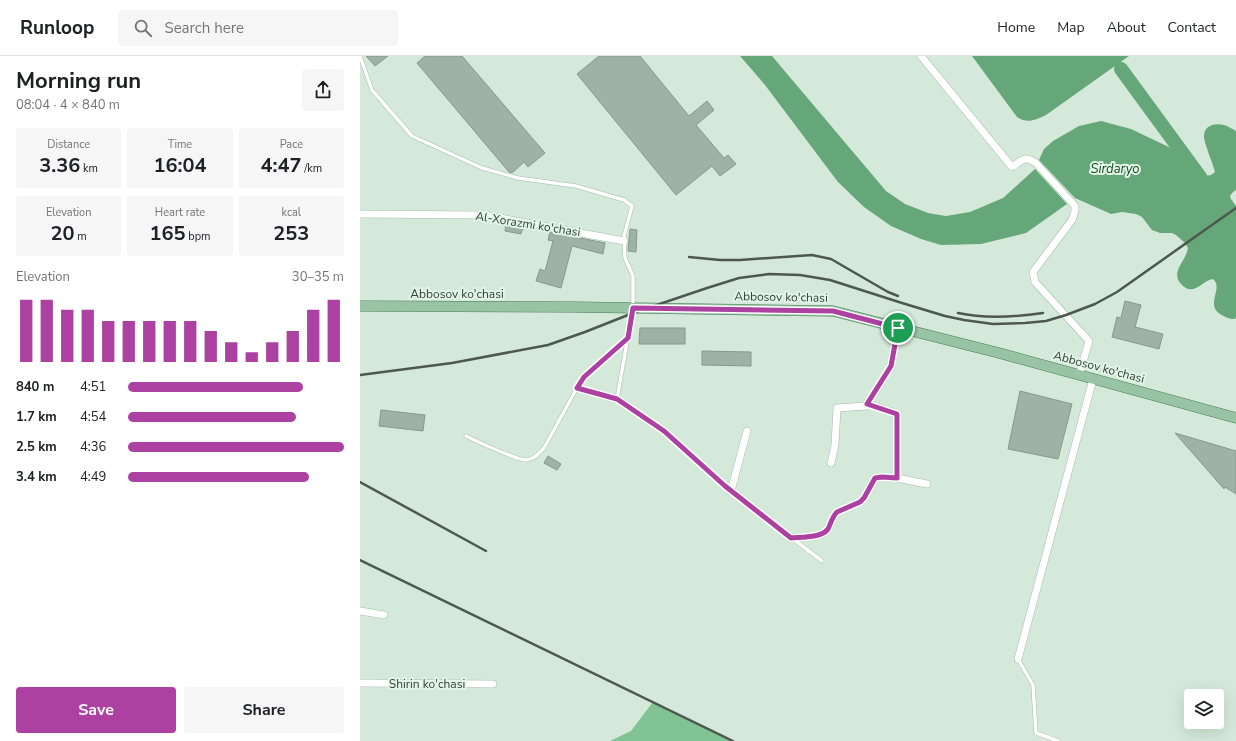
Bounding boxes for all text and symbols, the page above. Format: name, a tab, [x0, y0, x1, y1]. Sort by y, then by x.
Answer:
search box	[118, 10, 398, 46]
text: Runloop	[20, 15, 94, 41]
icon: search	[132, 17, 154, 39]
text: Search here	[164, 18, 244, 38]
text: Home	[997, 18, 1035, 37]
text: Map	[1057, 18, 1085, 37]
text: About	[1107, 18, 1146, 37]
text: Contact	[1168, 18, 1216, 37]
text: Morning run	[16, 66, 141, 96]
button: share	[302, 69, 344, 111]
text: 08:04 · 4 × 840 m	[16, 96, 120, 114]
text: Distance	[47, 137, 90, 152]
text: Time	[168, 137, 192, 152]
text: Pace	[280, 137, 303, 152]
text: 3.36	[39, 152, 80, 179]
text: 16:04	[154, 152, 206, 179]
text: 4:47	[260, 152, 301, 179]
water label: Sirdaryo	[1091, 160, 1139, 178]
text: km	[80, 161, 98, 176]
text: /km	[301, 161, 322, 176]
text: Elevation	[46, 205, 91, 220]
text: Heart rate	[155, 205, 205, 220]
text: kcal	[282, 205, 301, 220]
street label: Al-Xorazmi ko'chasi	[474, 208, 582, 240]
text: 20	[51, 220, 75, 247]
text: 165	[149, 220, 185, 247]
text: 253	[273, 220, 309, 247]
text: m	[75, 229, 87, 244]
text: bpm	[185, 229, 211, 244]
text: Elevation	[16, 268, 70, 286]
text: 30–35 m	[292, 268, 344, 286]
street label: Abbosov ko'chasi	[410, 286, 504, 302]
street label: Abbosov ko'chasi	[734, 288, 828, 306]
pin	[881, 311, 915, 345]
icon: arrive	[887, 317, 909, 339]
street label: Abbosov ko'chasi	[1052, 347, 1146, 387]
text: 840 m	[16, 378, 54, 396]
text: 4:51	[80, 378, 106, 396]
text: 1.7 km	[16, 408, 57, 426]
text: 4:54	[80, 408, 106, 426]
text: 2.5 km	[16, 438, 57, 456]
text: 4:36	[80, 438, 106, 456]
text: 3.4 km	[16, 468, 57, 486]
text: 4:49	[80, 468, 106, 486]
street label: Shirin ko'chasi	[389, 676, 465, 692]
button: Save	[16, 687, 176, 733]
button: Share	[184, 687, 344, 733]
map controls	[1184, 689, 1224, 729]
button: layers	[1184, 689, 1224, 729]

